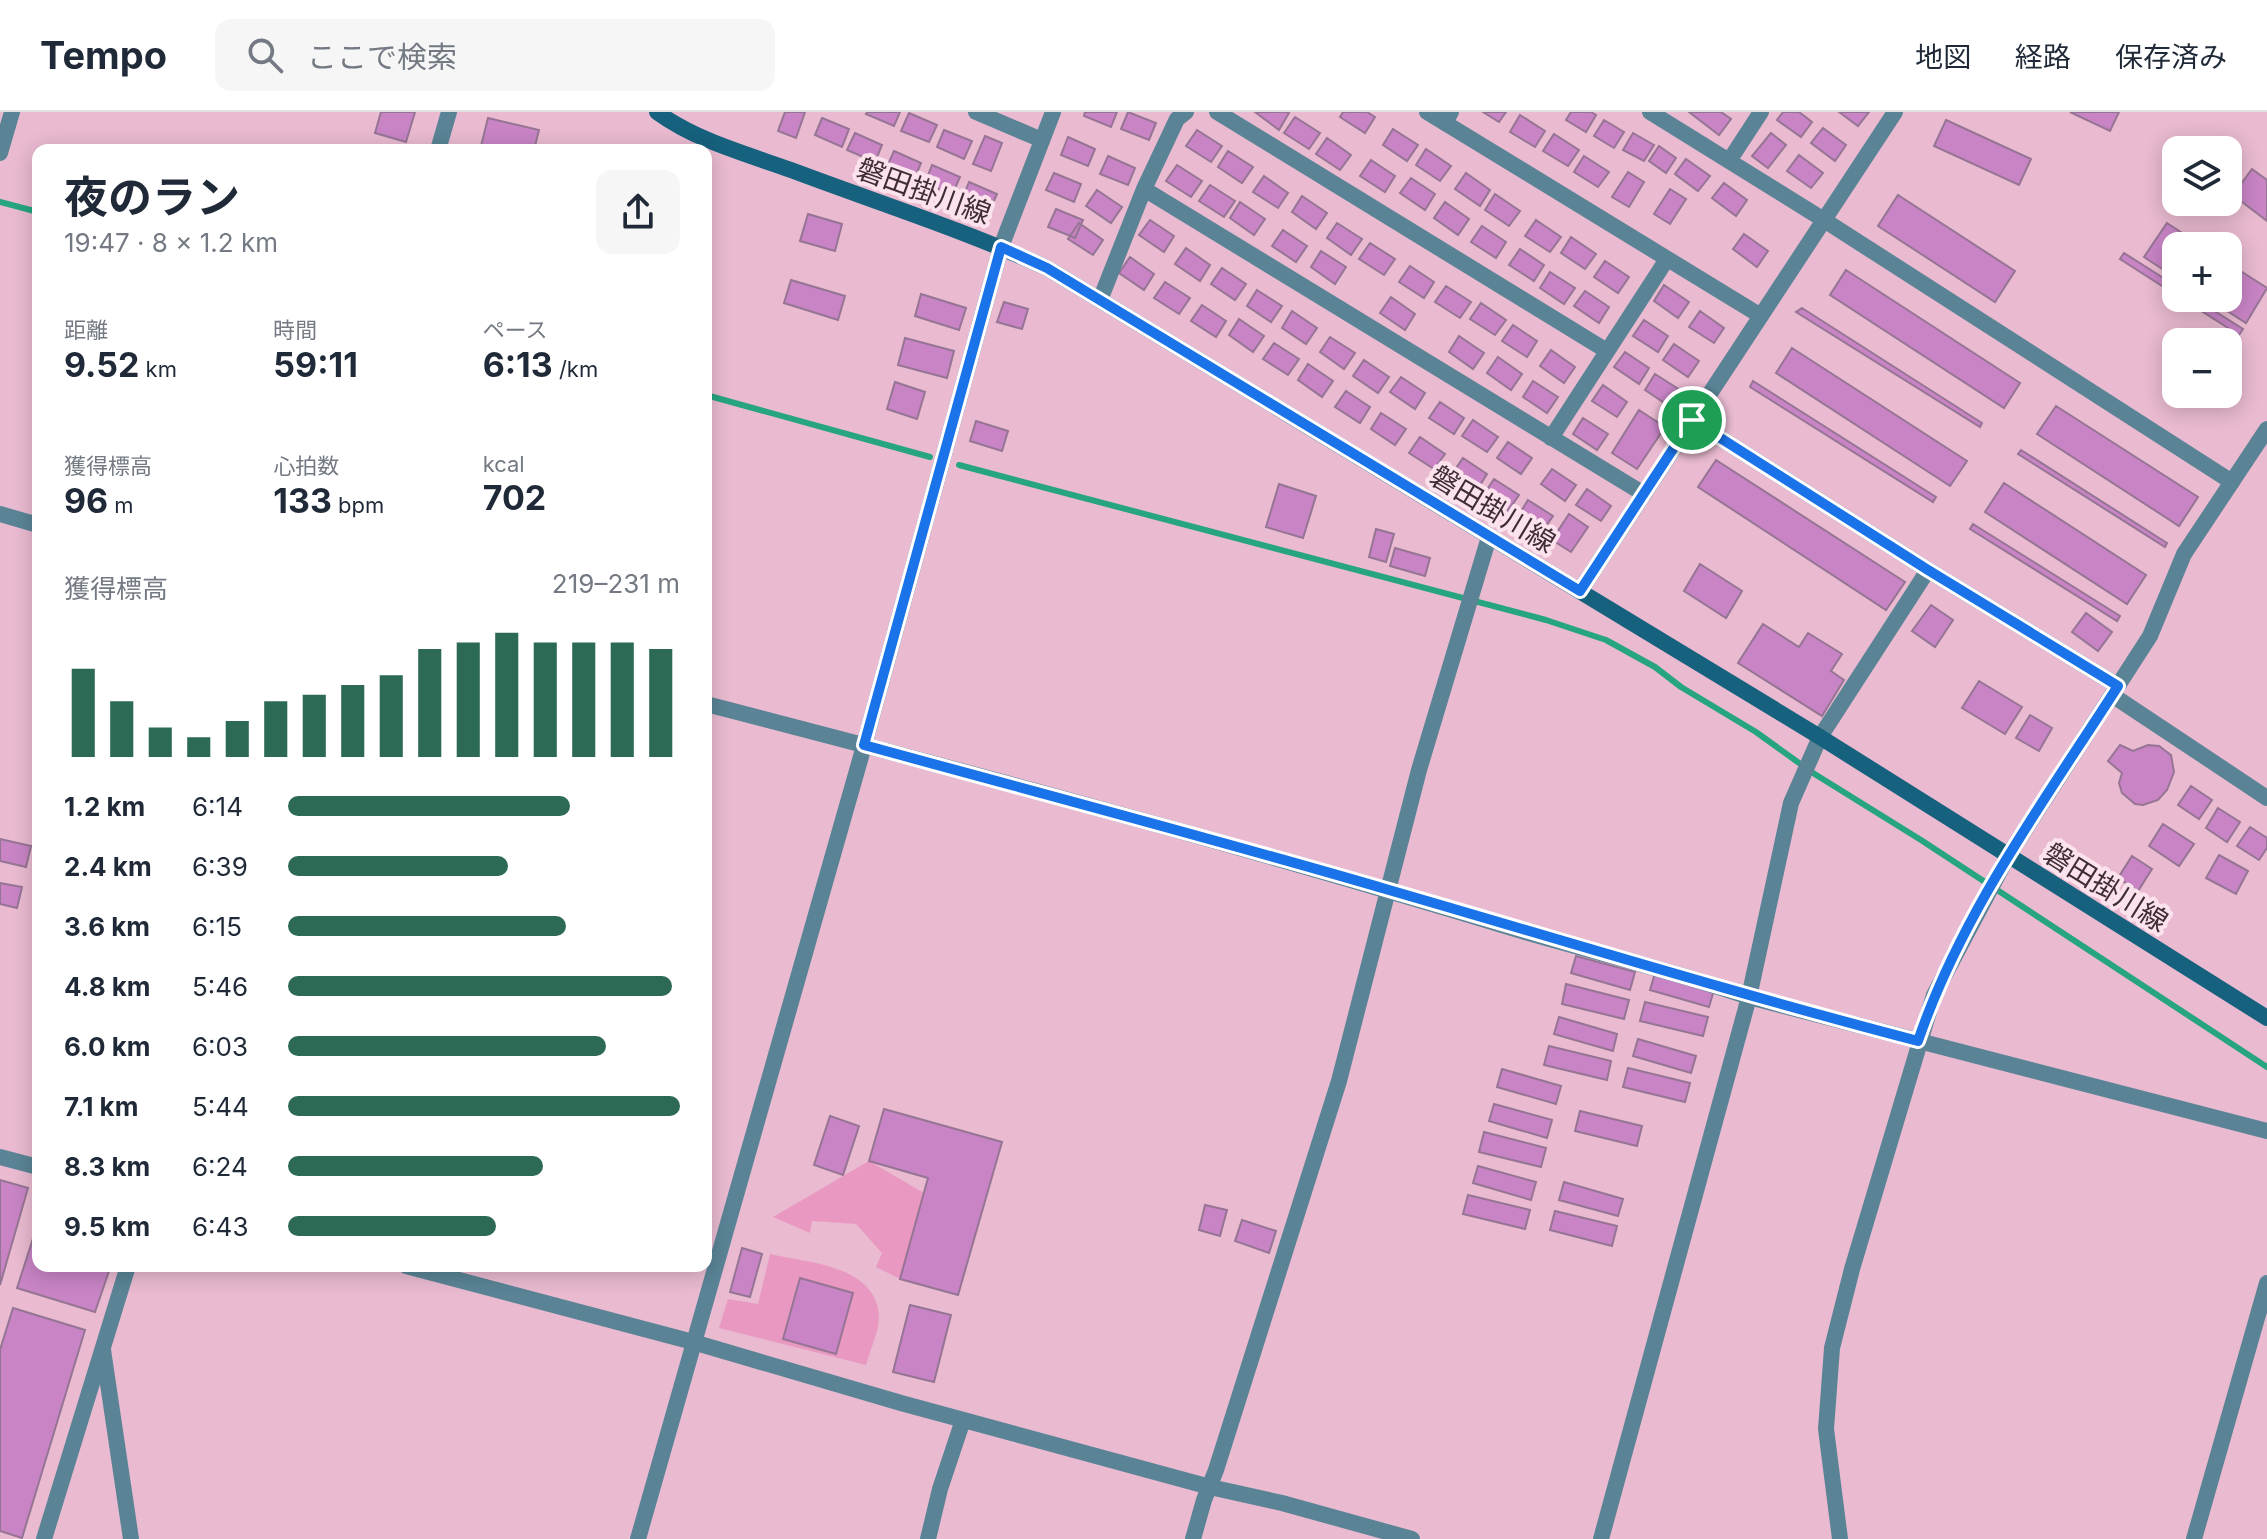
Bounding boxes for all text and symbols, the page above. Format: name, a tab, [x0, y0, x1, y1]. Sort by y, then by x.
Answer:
search box	[215, 19, 775, 91]
text: Tempo	[40, 32, 167, 78]
icon: search	[243, 33, 287, 77]
text: ここで検索	[307, 39, 457, 75]
text: 地図	[1915, 40, 1971, 74]
text: 経路	[2015, 40, 2071, 74]
text: 保存済み	[2115, 40, 2227, 74]
map controls	[2162, 136, 2242, 408]
button: layers	[2162, 136, 2242, 216]
street label: 磐田掛川線	[852, 151, 996, 231]
text: 夜のラン	[64, 170, 240, 224]
button: share	[596, 170, 680, 254]
text: 19:47 · 8 × 1.2 km	[64, 227, 278, 258]
button: +	[2162, 232, 2242, 312]
text: 距離	[64, 317, 108, 343]
text: 時間	[273, 317, 317, 343]
text: ペース	[483, 317, 548, 343]
button: −	[2162, 328, 2242, 408]
text: 9.52	[64, 344, 139, 385]
text: 59:11	[273, 344, 358, 385]
text: 6:13	[483, 344, 553, 385]
text: km	[139, 356, 177, 382]
text: /km	[553, 356, 598, 382]
pin	[1658, 386, 1726, 454]
icon: arrive	[1670, 398, 1714, 442]
text: kcal	[483, 451, 525, 477]
text: 獲得標高	[64, 453, 152, 479]
text: 心拍数	[273, 453, 339, 479]
street label: 磐田掛川線	[1424, 458, 1562, 560]
text: 702	[483, 477, 546, 518]
text: 96	[64, 480, 108, 521]
text: 133	[273, 480, 332, 521]
text: m	[108, 492, 134, 518]
text: bpm	[332, 492, 384, 518]
text: 219–231 m	[552, 568, 680, 599]
text: 獲得標高	[64, 573, 168, 604]
text: 1.2 km	[64, 791, 145, 822]
text: 6:14	[192, 791, 243, 822]
street label: 磐田掛川線	[2038, 835, 2174, 939]
text: 2.4 km	[64, 851, 152, 882]
text: 6:39	[192, 851, 248, 882]
text: 3.6 km	[64, 911, 150, 942]
text: 6:15	[192, 911, 242, 942]
text: 4.8 km	[64, 971, 151, 1002]
text: 5:46	[192, 971, 248, 1002]
text: 6.0 km	[64, 1031, 151, 1062]
text: 6:03	[192, 1031, 248, 1062]
text: 7.1 km	[64, 1091, 138, 1122]
text: 5:44	[192, 1091, 249, 1122]
text: 8.3 km	[64, 1151, 150, 1182]
text: 6:24	[192, 1151, 248, 1182]
text: 9.5 km	[64, 1211, 150, 1242]
text: 6:43	[192, 1211, 248, 1242]

